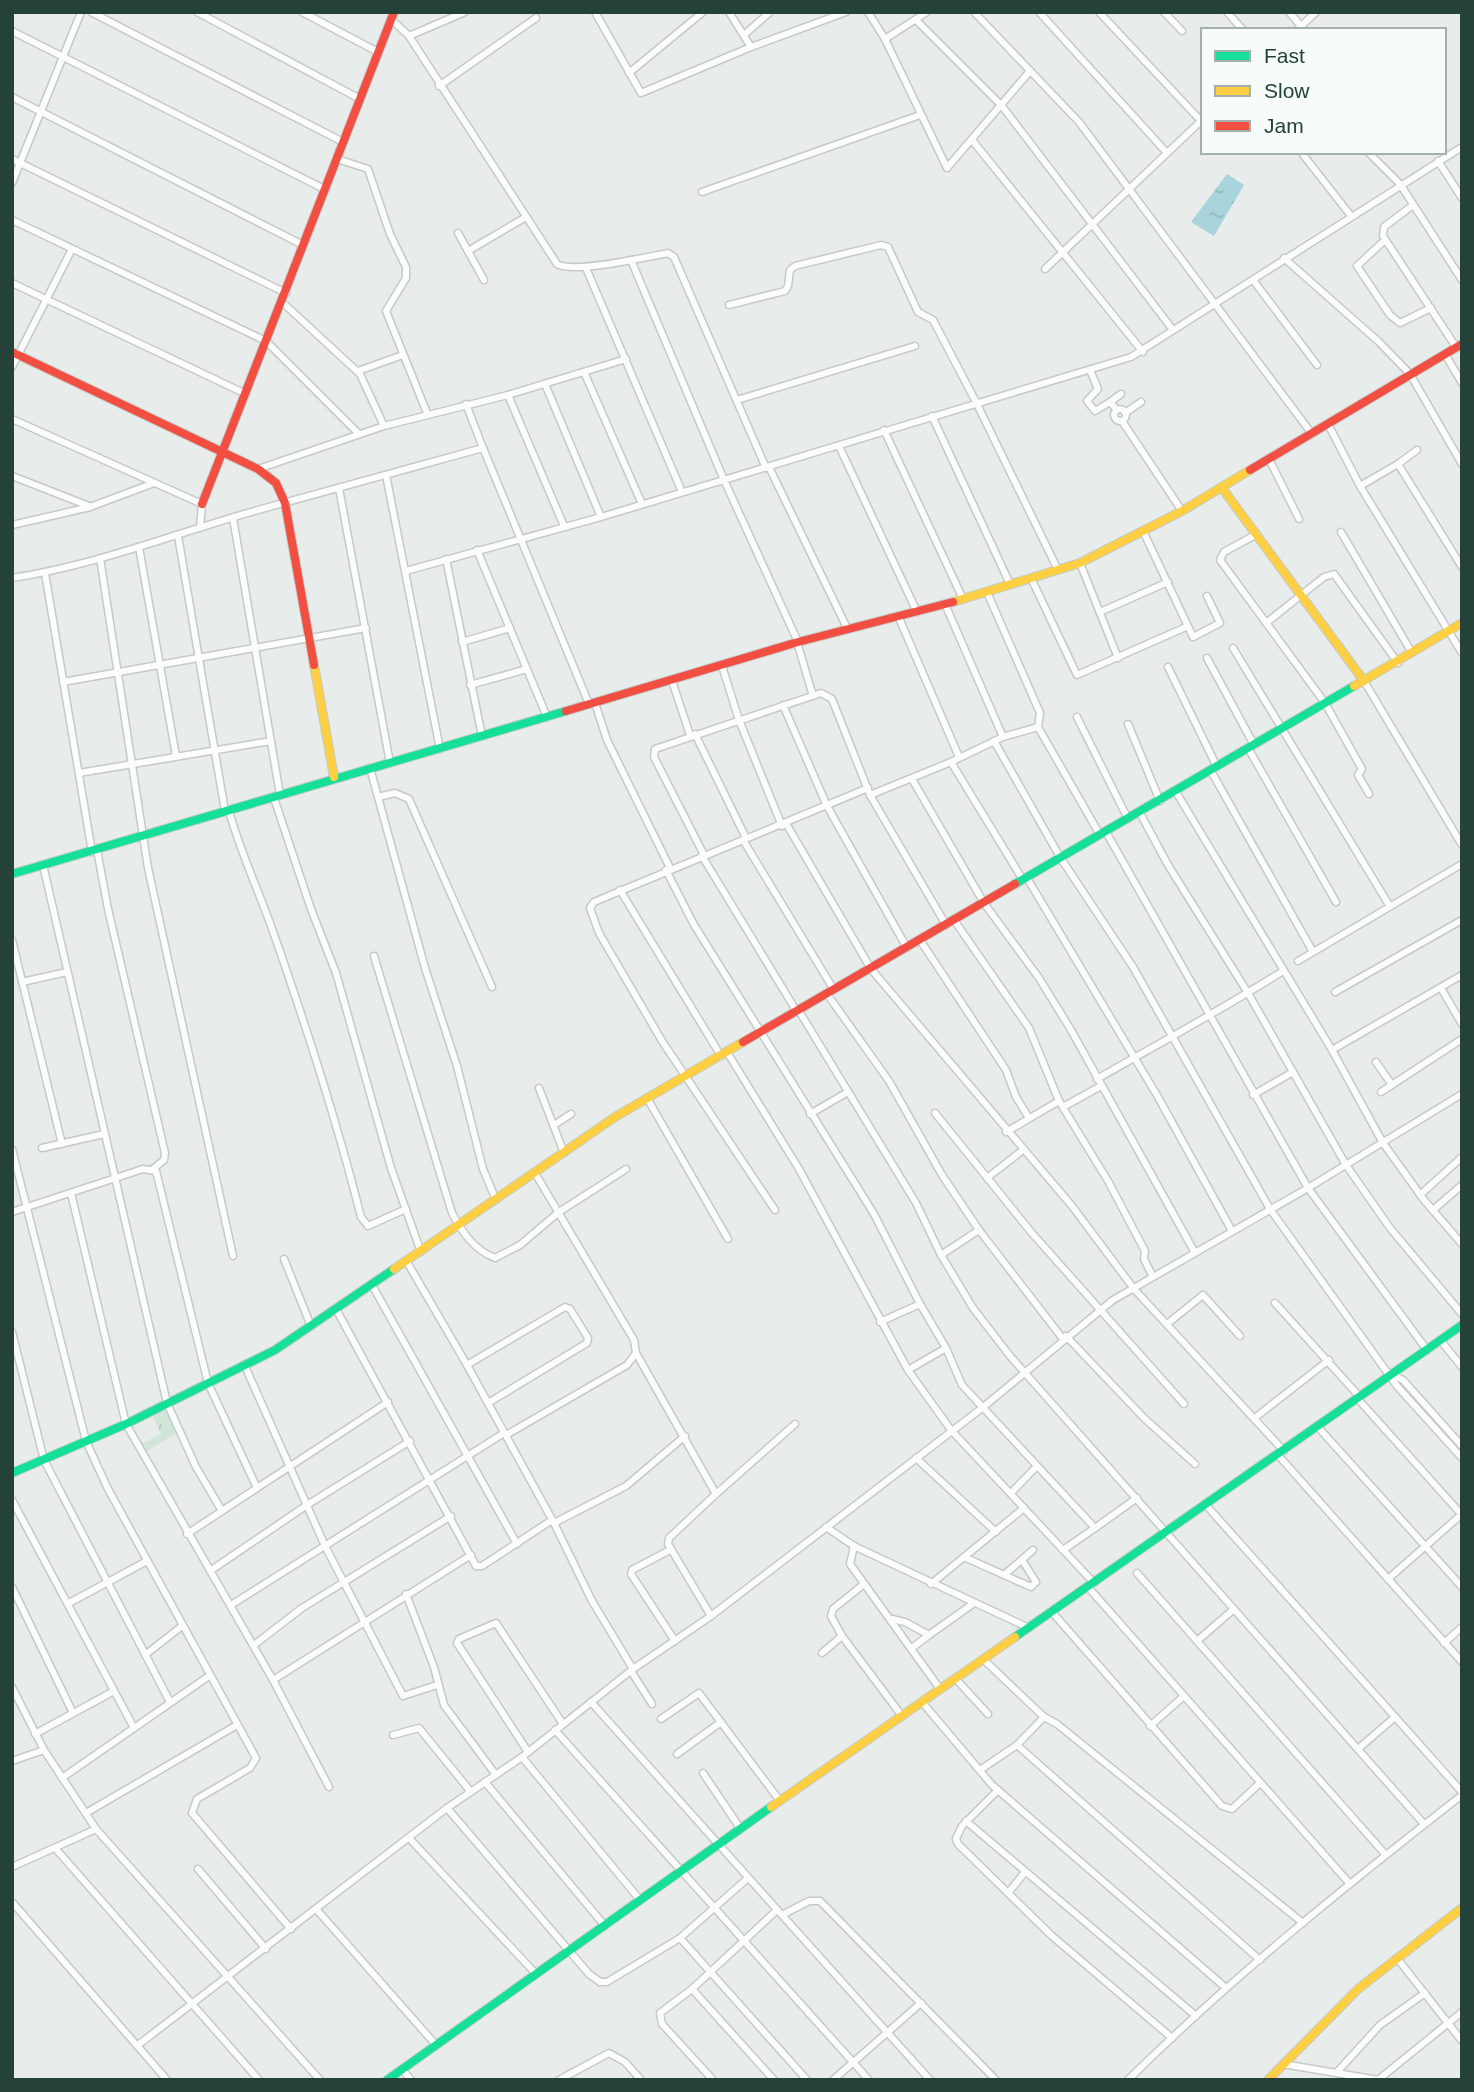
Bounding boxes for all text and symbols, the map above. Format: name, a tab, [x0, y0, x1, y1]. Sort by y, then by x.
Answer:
legend	[1201, 28, 1446, 154]
text: Fast	[1264, 44, 1305, 67]
text: Slow	[1264, 79, 1310, 102]
text: Jam	[1264, 114, 1304, 137]

